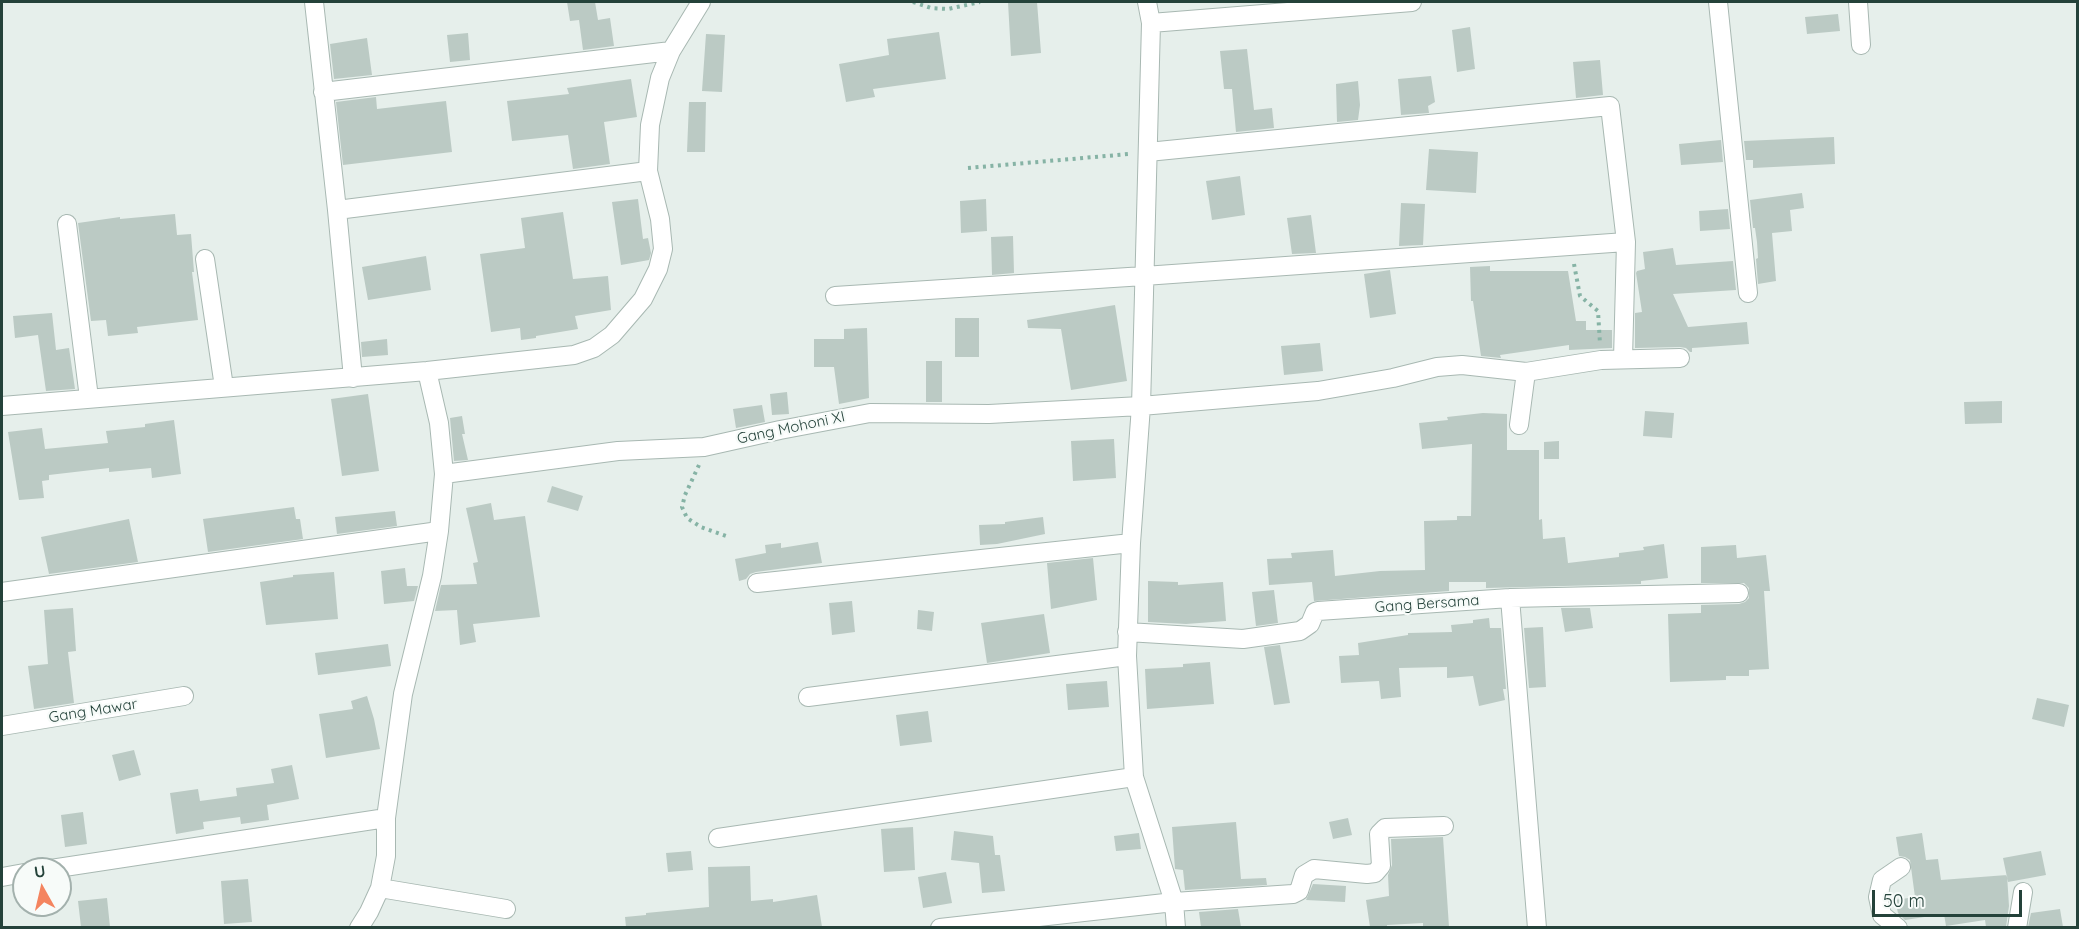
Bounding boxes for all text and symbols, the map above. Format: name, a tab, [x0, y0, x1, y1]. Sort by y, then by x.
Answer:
street label: Gang Mohoni XI	[735, 408, 847, 448]
street label: Gang Bersama	[1374, 591, 1480, 617]
street label: Gang Mawar	[47, 695, 139, 727]
north arrow	[12, 857, 72, 917]
text: U	[33, 860, 47, 882]
scale bar	[1875, 878, 2025, 916]
text: 50 m	[1883, 889, 1925, 912]

